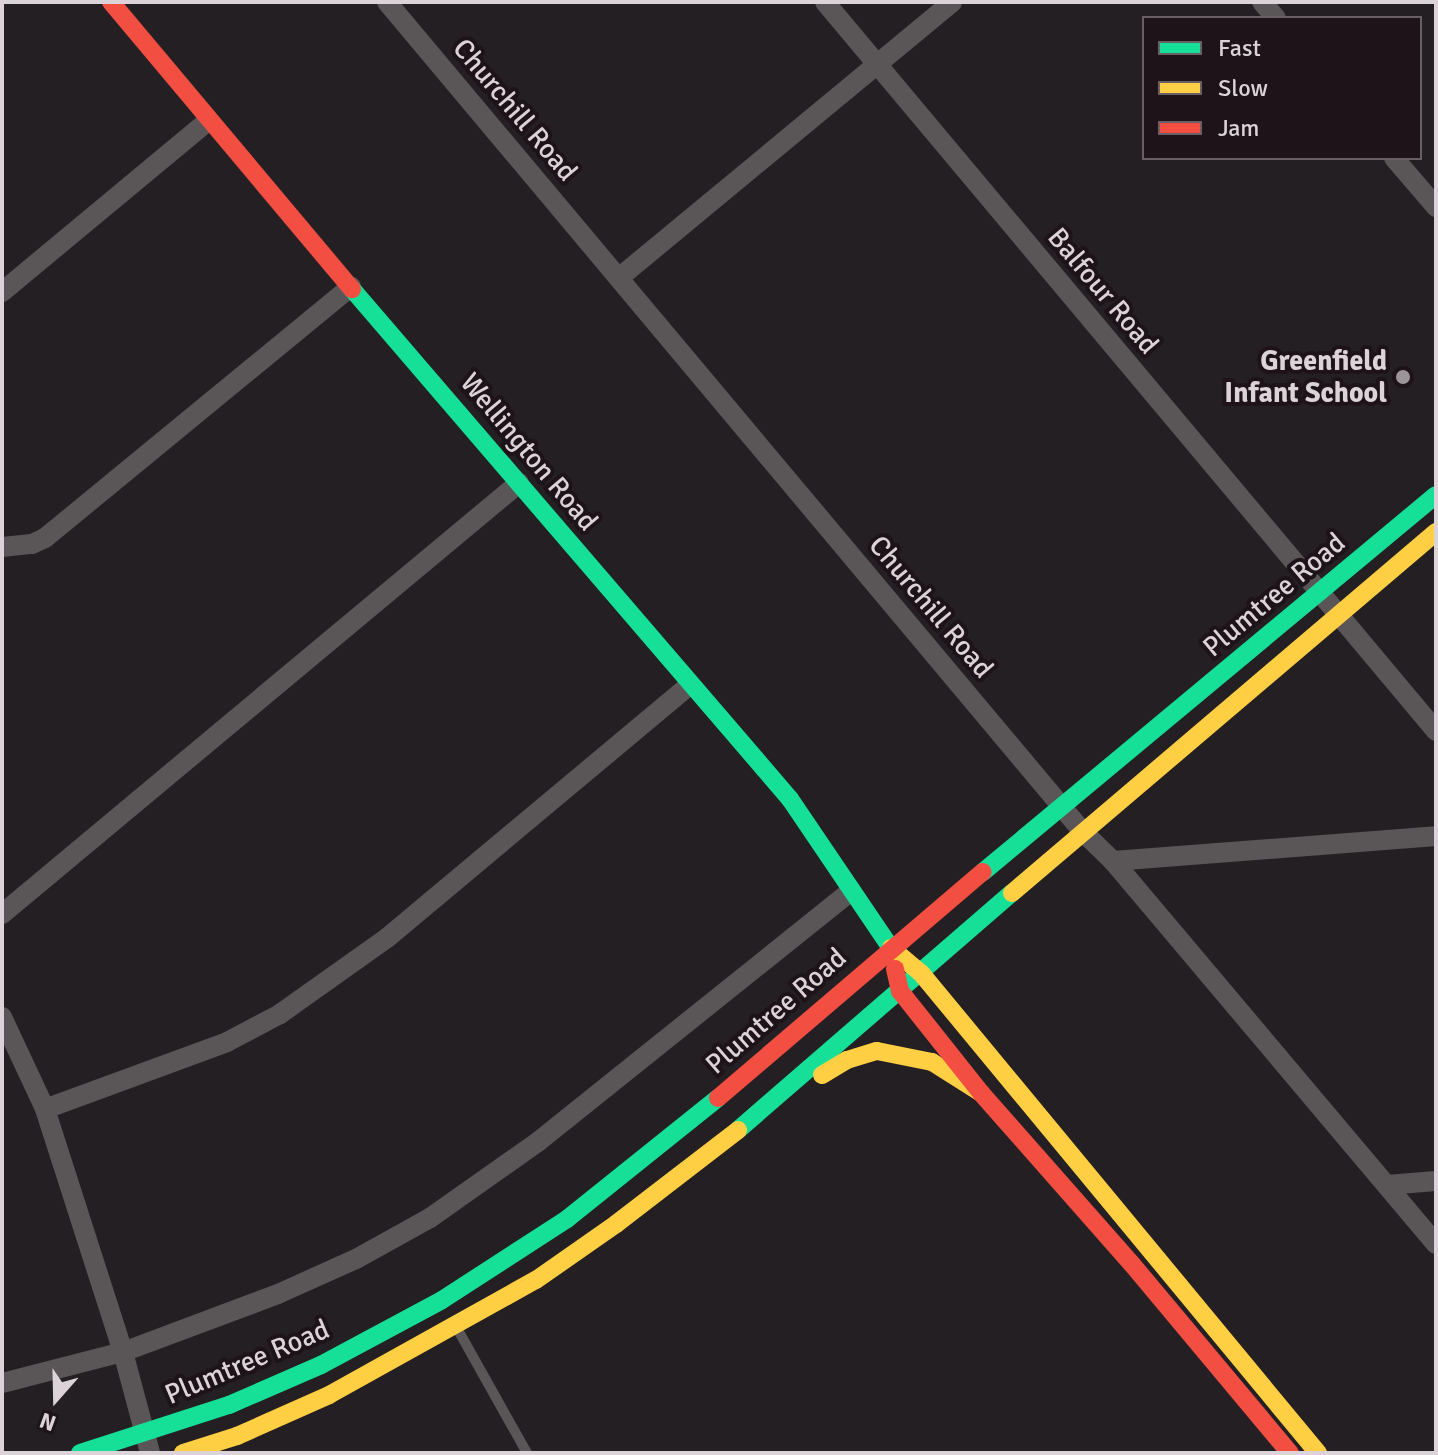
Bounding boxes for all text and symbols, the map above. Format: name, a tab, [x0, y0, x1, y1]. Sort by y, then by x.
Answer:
legend	[1142, 16, 1422, 160]
street label: Churchill Road	[446, 32, 584, 188]
text: Fast	[1218, 33, 1261, 63]
text: Slow	[1218, 73, 1268, 103]
text: Jam	[1218, 113, 1259, 143]
street label: Balfour Road	[1040, 221, 1166, 361]
place label: Greenfield Infant School	[1224, 344, 1387, 410]
street label: Wellington Road	[453, 366, 605, 538]
marker: Greenfield Infant School	[1394, 368, 1412, 386]
street label: Plumtree Road	[1196, 526, 1352, 664]
street label: Churchill Road	[862, 529, 1000, 685]
street label: Plumtree Road	[699, 941, 853, 1081]
street label: Plumtree Road	[160, 1312, 334, 1412]
north arrow	[16, 1359, 96, 1439]
text: N	[36, 1407, 59, 1437]

